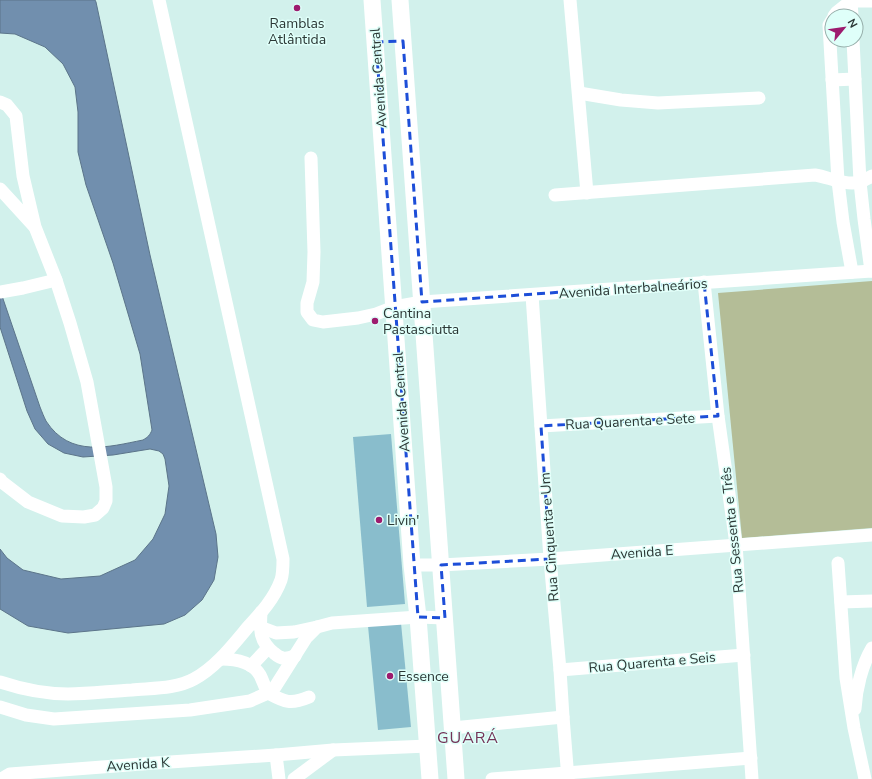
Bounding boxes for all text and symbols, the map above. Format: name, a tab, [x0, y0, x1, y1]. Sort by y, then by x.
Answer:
marker: Ramblas Atlântida	[292, 3, 302, 13]
north arrow	[824, 8, 864, 48]
place label: Ramblas Atlântida	[268, 14, 326, 49]
text: N	[844, 16, 861, 31]
street label: Avenida Central	[365, 26, 391, 129]
street label: Avenida Interbalneários	[558, 274, 708, 303]
place label: Cantina Pastasciutta	[383, 304, 459, 339]
marker: Cantina Pastasciutta	[370, 316, 380, 326]
street label: Avenida Central	[388, 350, 414, 453]
street label: Rua Quarenta e Sete	[565, 409, 695, 434]
street label: Rua Sessenta e Três	[716, 466, 749, 594]
street label: Rua Cinquenta e Um	[536, 472, 563, 602]
place label: Livin'	[387, 511, 419, 530]
marker: Livin'	[374, 515, 384, 525]
street label: Avenida E	[610, 541, 674, 564]
street label: Rua Quarenta e Seis	[588, 647, 717, 678]
place label: Essence	[398, 667, 449, 686]
marker: Essence	[385, 671, 395, 681]
district label: GUARÁ	[437, 727, 499, 749]
street label: Avenida K	[106, 753, 171, 776]

